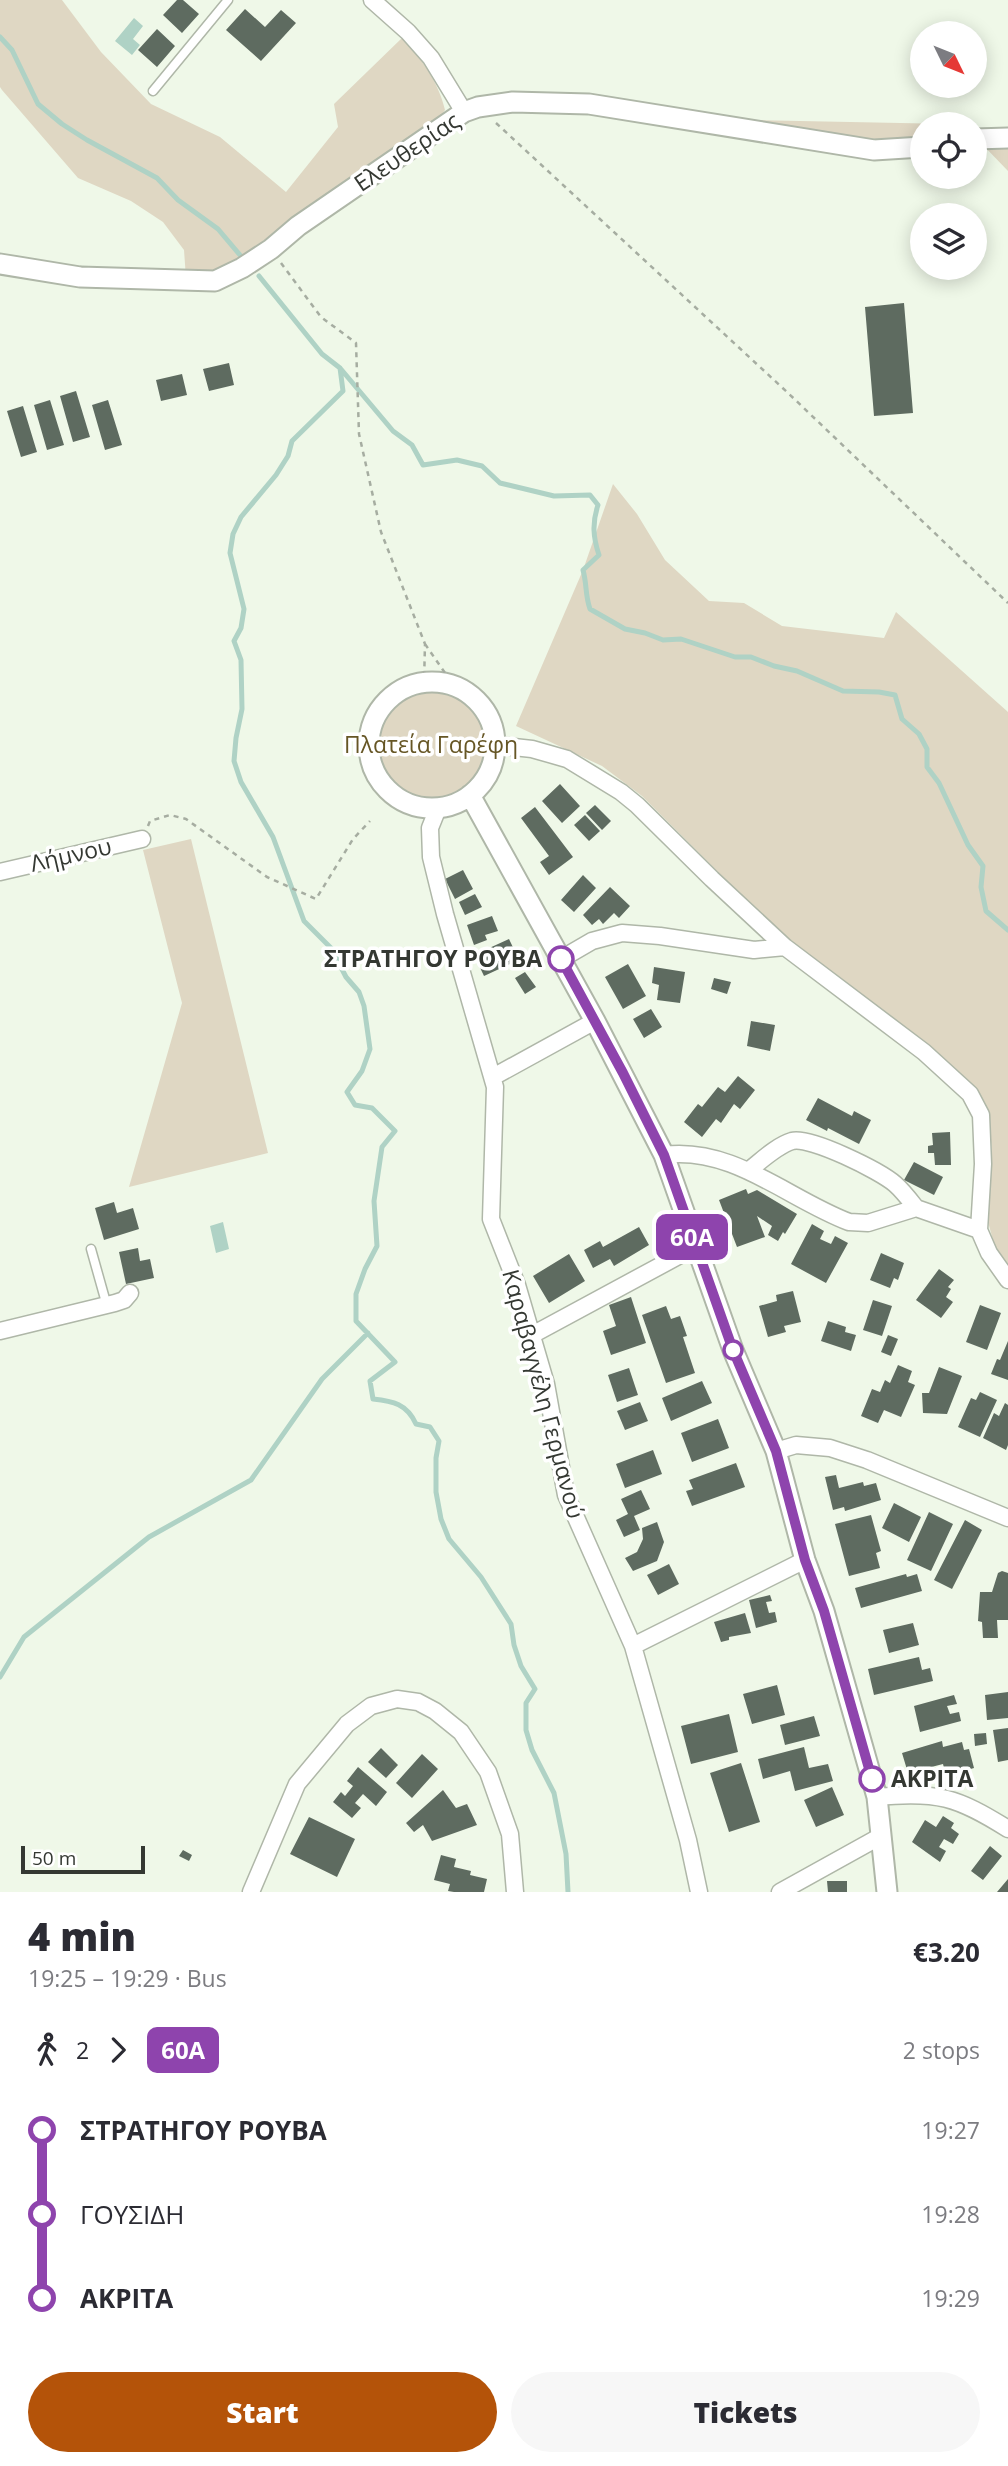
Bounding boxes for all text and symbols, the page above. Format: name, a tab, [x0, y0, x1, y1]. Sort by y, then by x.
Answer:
north arrow	[910, 21, 987, 98]
map controls	[910, 21, 987, 280]
street label: Ελευθερίας	[347, 104, 466, 198]
button: locate	[910, 112, 987, 189]
button: layers	[910, 203, 987, 280]
park label: Πλατεία Γαρέφη	[344, 728, 518, 760]
street label: Λήμνου	[27, 829, 115, 879]
place label: ΣΤΡΑΤΗΓΟΥ ΡΟΥΒΑ	[324, 942, 542, 974]
marker: ΣΤΡΑΤΗΓΟΥ ΡΟΥΒΑ	[548, 946, 574, 972]
line badge: 60Α	[652, 1214, 732, 1260]
text: 60Α	[670, 1220, 714, 1253]
street label: Καραβαγγέλη Γερμανού	[495, 1266, 593, 1522]
unlabelled marker	[723, 1340, 743, 1360]
place label: ΑΚΡΙΤΑ	[891, 1762, 974, 1794]
marker: ΑΚΡΙΤΑ	[859, 1766, 885, 1792]
scale bar	[21, 1843, 145, 1875]
text: 50 m	[32, 1845, 76, 1871]
text: 4 min	[28, 1910, 136, 1962]
text: €3.20	[913, 1934, 980, 1970]
text: 19:25 – 19:29 · Bus	[28, 1962, 227, 1994]
icon: walk	[28, 2031, 66, 2069]
icon: forward	[99, 2031, 137, 2069]
text: 60Α	[161, 2033, 205, 2066]
text: 2	[76, 2034, 89, 2066]
text: 2 stops	[903, 2034, 980, 2066]
text: ΣΤΡΑΤΗΓΟΥ ΡΟΥΒΑ	[80, 2112, 327, 2148]
text: 19:27	[921, 2114, 980, 2146]
text: ΓΟΥΣΙΔΗ	[80, 2196, 185, 2232]
text: 19:28	[921, 2198, 980, 2230]
text: ΑΚΡΙΤΑ	[80, 2280, 173, 2316]
text: 19:29	[921, 2282, 980, 2314]
button: Start	[28, 2372, 497, 2452]
button: Tickets	[511, 2372, 980, 2452]

